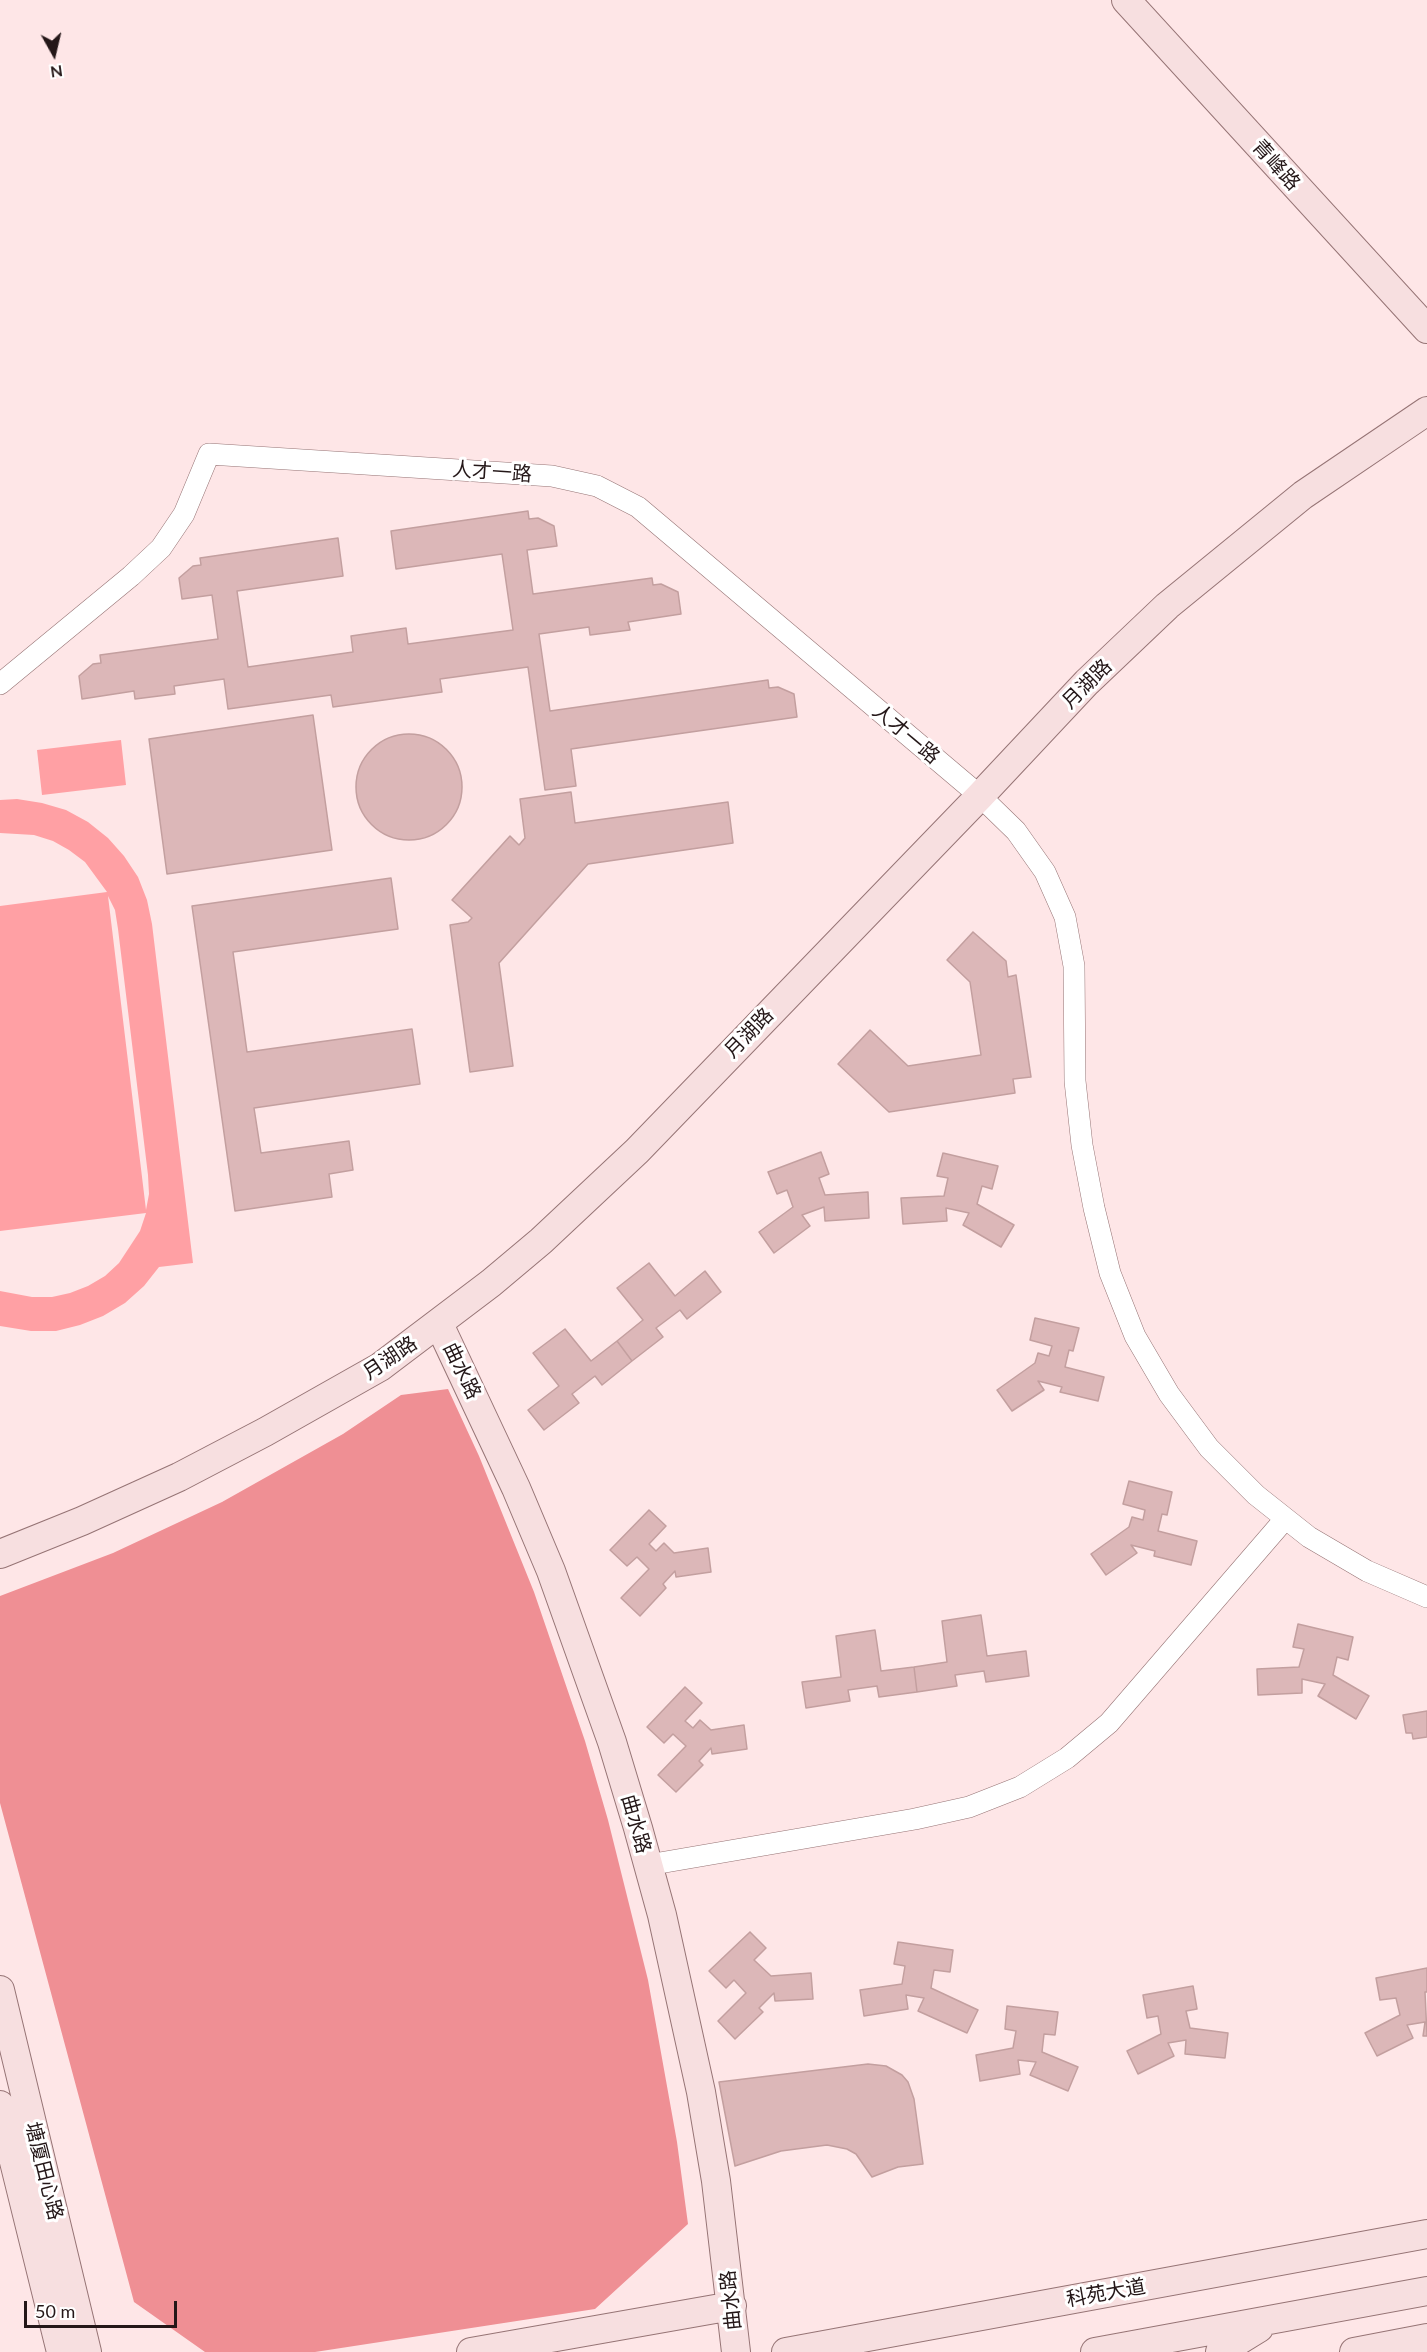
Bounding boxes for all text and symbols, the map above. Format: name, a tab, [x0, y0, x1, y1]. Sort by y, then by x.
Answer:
north arrow	[24, 24, 84, 84]
text: N	[49, 62, 64, 83]
street label: 青峰路	[1247, 135, 1305, 195]
street label: 人才一路	[451, 457, 533, 487]
street label: 月湖路	[1057, 654, 1117, 714]
street label: 人才一路	[868, 699, 944, 769]
street label: 月湖路	[720, 1003, 778, 1063]
street label: 月湖路	[358, 1331, 422, 1385]
street label: 曲水路	[438, 1339, 486, 1403]
street label: 曲水路	[616, 1792, 656, 1856]
street label: 塘厦田心路	[20, 2120, 68, 2222]
street label: 曲水路	[716, 2269, 746, 2331]
street label: 科苑大道	[1065, 2274, 1147, 2312]
scale bar	[27, 2289, 180, 2327]
text: 50 m	[35, 2300, 75, 2322]

